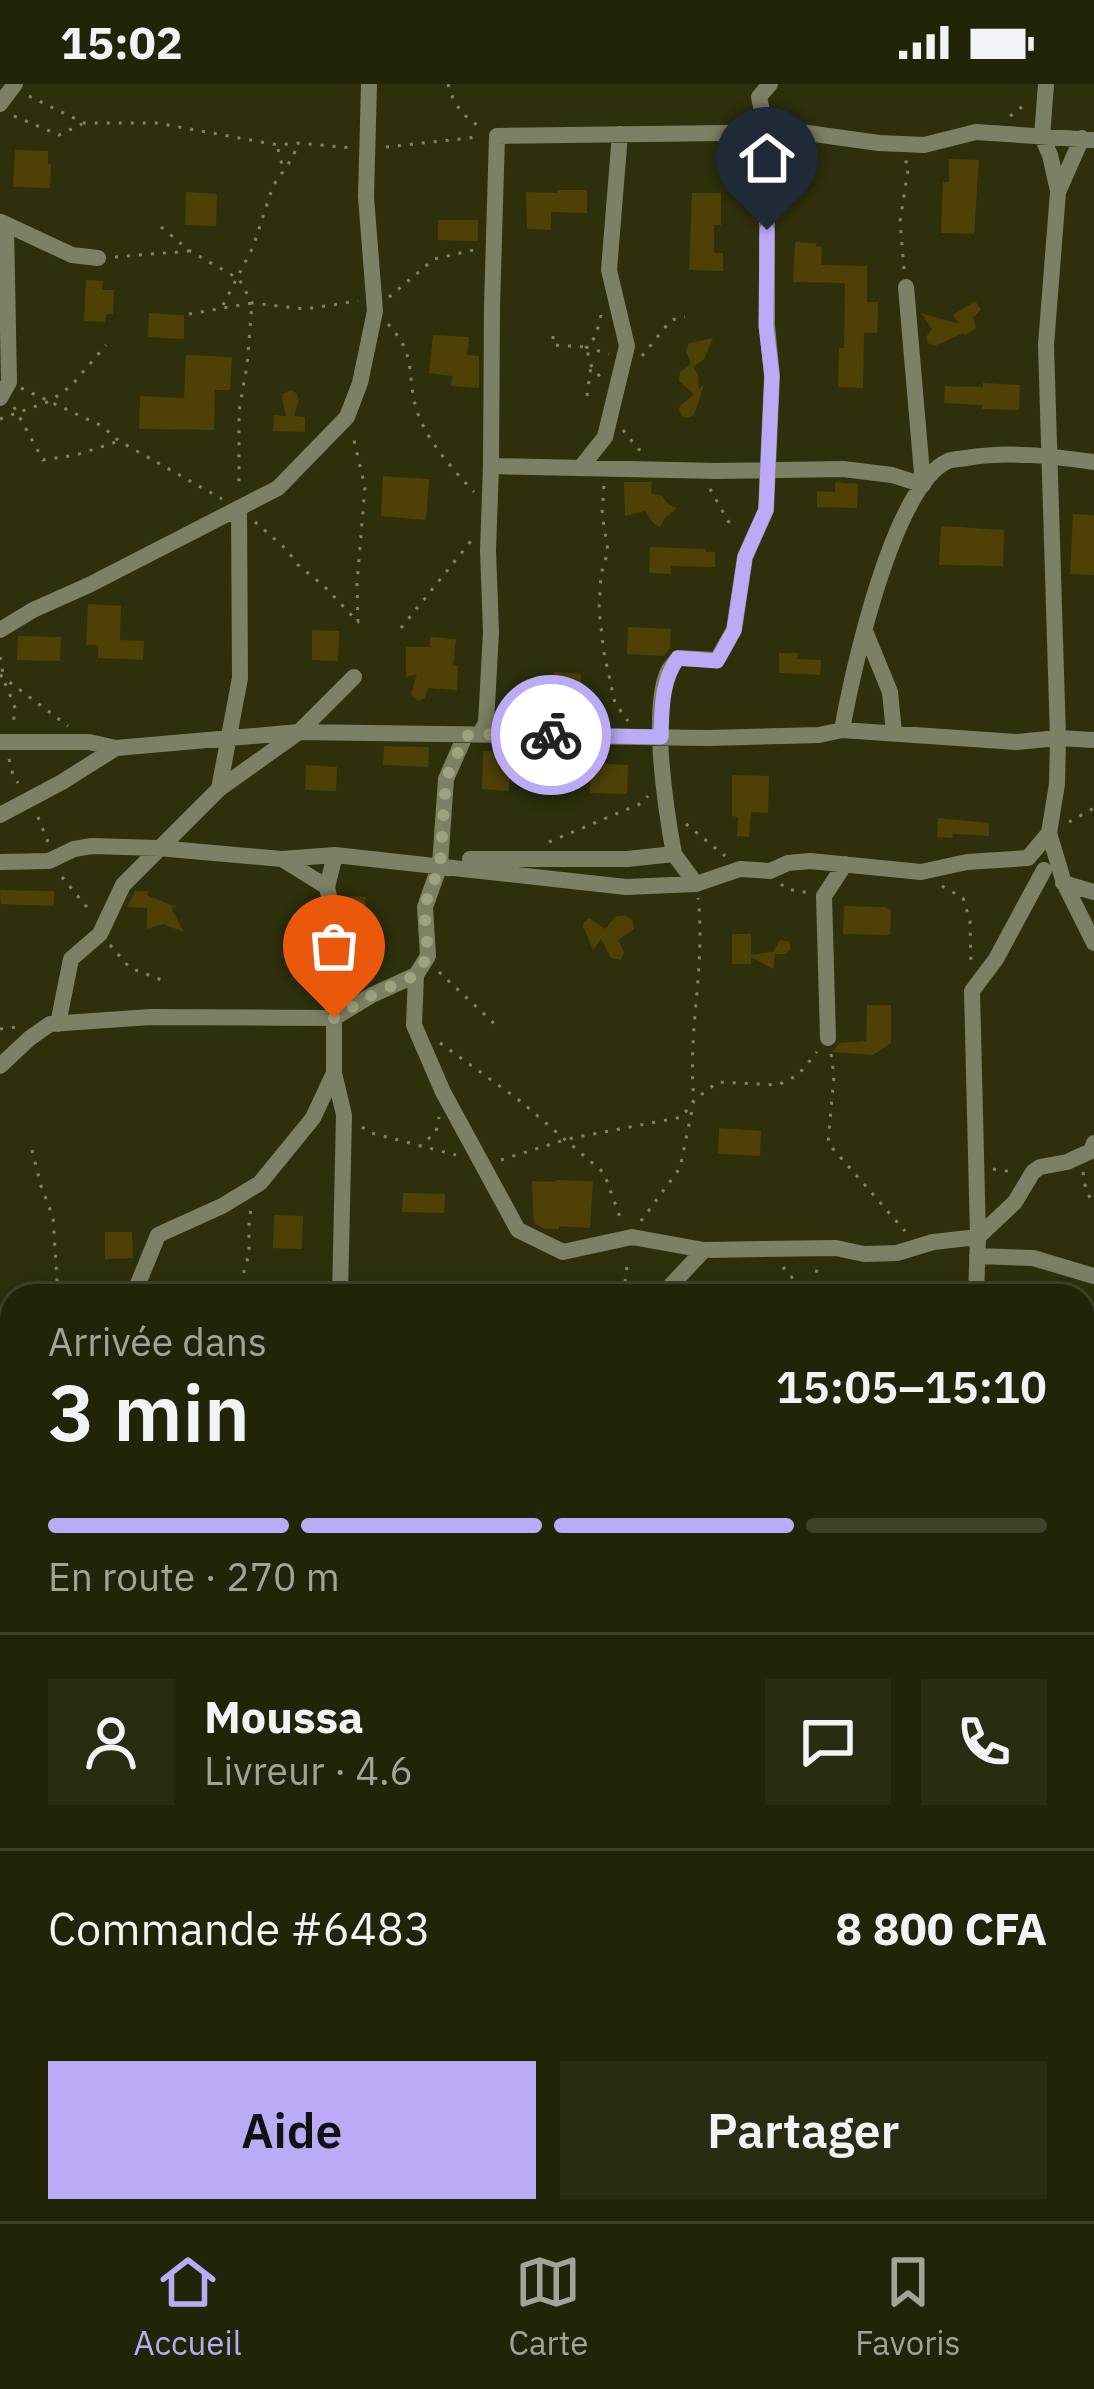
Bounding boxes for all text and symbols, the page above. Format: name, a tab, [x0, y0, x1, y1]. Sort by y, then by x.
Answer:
text: 15:02	[60, 13, 183, 71]
pin	[716, 107, 818, 230]
icon: home	[734, 125, 800, 191]
courier	[491, 675, 611, 795]
icon: bike	[518, 702, 584, 768]
pin	[283, 895, 385, 1018]
icon: bag	[301, 913, 367, 979]
text: Arrivée dans	[48, 1316, 267, 1367]
text: 15:05–15:10	[776, 1357, 1047, 1415]
text: 3 min	[48, 1361, 250, 1462]
text: En route · 270 m	[48, 1551, 340, 1602]
button: person	[48, 1679, 174, 1805]
button: chat	[765, 1679, 891, 1805]
button: phone	[921, 1679, 1047, 1805]
text: Moussa	[204, 1687, 364, 1745]
text: Livreur · 4.6	[204, 1745, 413, 1796]
text: Commande #6483	[48, 1899, 431, 1957]
text: 8 800 CFA	[835, 1899, 1047, 1957]
button: Aide	[48, 2061, 536, 2199]
button: Partager	[560, 2061, 1047, 2199]
tab: Accueil	[133, 2249, 242, 2364]
tab: Carte	[508, 2249, 588, 2364]
tab: Favoris	[855, 2249, 961, 2364]

